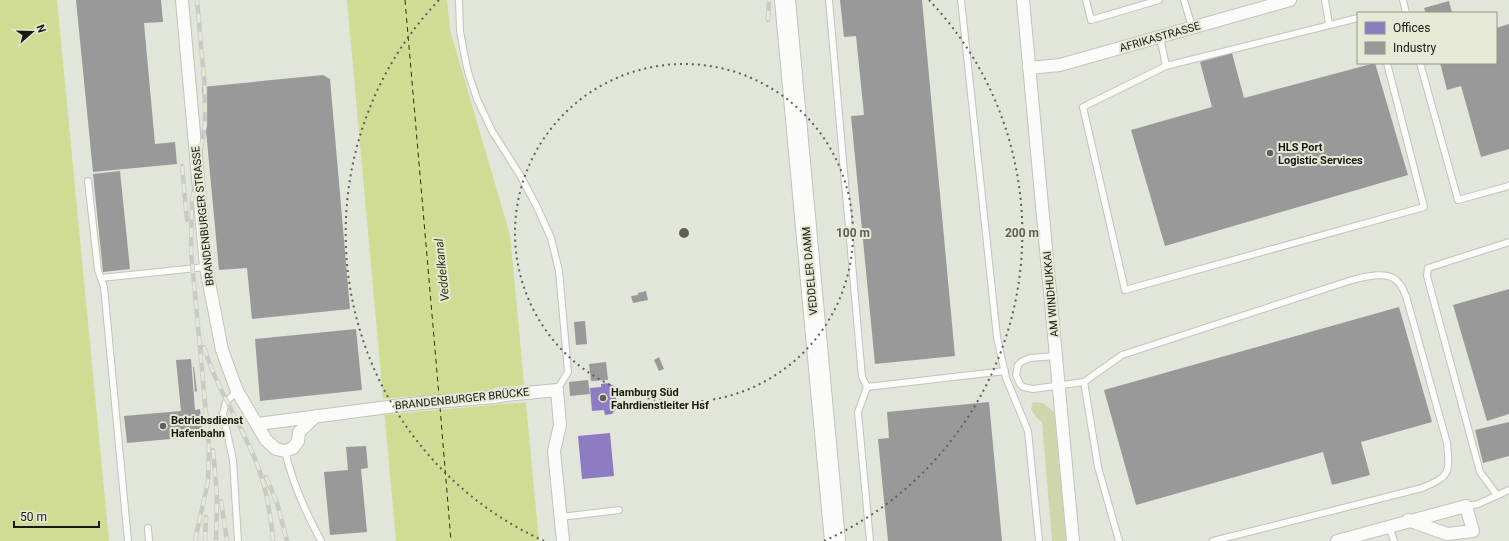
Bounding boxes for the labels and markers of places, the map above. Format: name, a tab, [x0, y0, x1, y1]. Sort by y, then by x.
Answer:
place label: HLS Port Logistic Services	[1278, 141, 1363, 167]
marker: HLS Port Logistic Services	[1265, 148, 1275, 158]
centre of rings	[677, 226, 691, 240]
place label: Hamburg Süd Fahrdienstleiter Hsf	[611, 386, 709, 412]
marker: Hamburg Süd Fahrdienstleiter Hsf	[598, 393, 608, 403]
place label: Betriebsdienst Hafenbahn	[171, 414, 243, 440]
marker: Betriebsdienst Hafenbahn	[158, 421, 168, 431]

